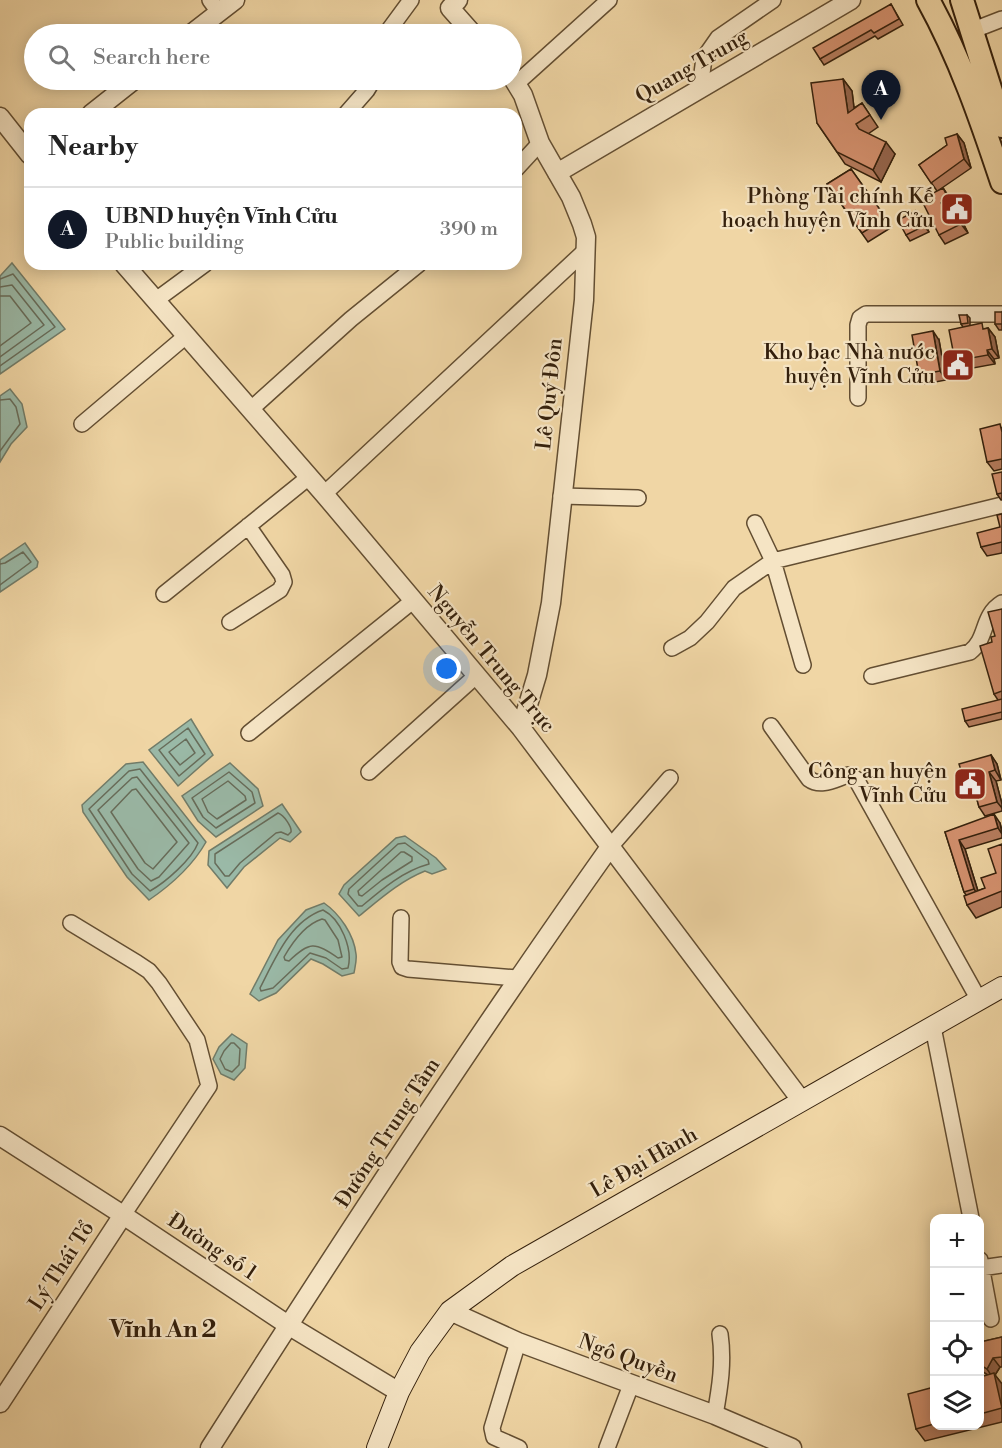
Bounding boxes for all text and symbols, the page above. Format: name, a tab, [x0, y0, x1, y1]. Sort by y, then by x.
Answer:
search box	[24, 24, 522, 90]
street label: Quang Trung	[631, 24, 753, 110]
icon: search	[45, 41, 78, 74]
text: Search here	[93, 44, 210, 71]
pin: A	[862, 70, 900, 120]
text: Nearby	[48, 131, 138, 163]
place label: Phòng Tài chính Kế hoạch huyện Vĩnh Cửu	[722, 184, 934, 234]
public building icon: Phòng Tài chính Kế hoạch huyện Vĩnh Cửu	[939, 191, 975, 227]
text: UBND huyện Vĩnh Cửu	[105, 203, 338, 230]
text: A	[60, 217, 75, 242]
text: 390 m	[440, 217, 498, 242]
text: Public building	[105, 230, 244, 255]
street label: Lê Quý Đôn	[531, 336, 569, 451]
place label: Kho bạc Nhà nước huyện Vĩnh Cửu	[764, 340, 935, 390]
public building icon: Kho bạc Nhà nước huyện Vĩnh Cửu	[940, 347, 976, 383]
street label: Nguyễn Trung Trực	[422, 580, 560, 738]
your location	[432, 654, 461, 683]
place label: Công an huyện Vĩnh Cửu	[808, 759, 947, 809]
public building icon: Công an huyện Vĩnh Cửu	[952, 766, 988, 802]
street label: Đường Trung Tâm	[330, 1053, 446, 1213]
street label: Lê Đại Hành	[586, 1122, 703, 1204]
street label: Đường số 1	[162, 1208, 262, 1286]
map controls	[930, 1214, 984, 1430]
button: +	[930, 1214, 984, 1268]
street label: Lý Thái Tổ	[23, 1216, 101, 1316]
button: −	[930, 1268, 984, 1322]
district label: Vĩnh An 2	[109, 1315, 216, 1345]
button: locate	[930, 1322, 984, 1376]
street label: Ngô Quyền	[575, 1329, 682, 1389]
button: layers	[930, 1376, 984, 1430]

